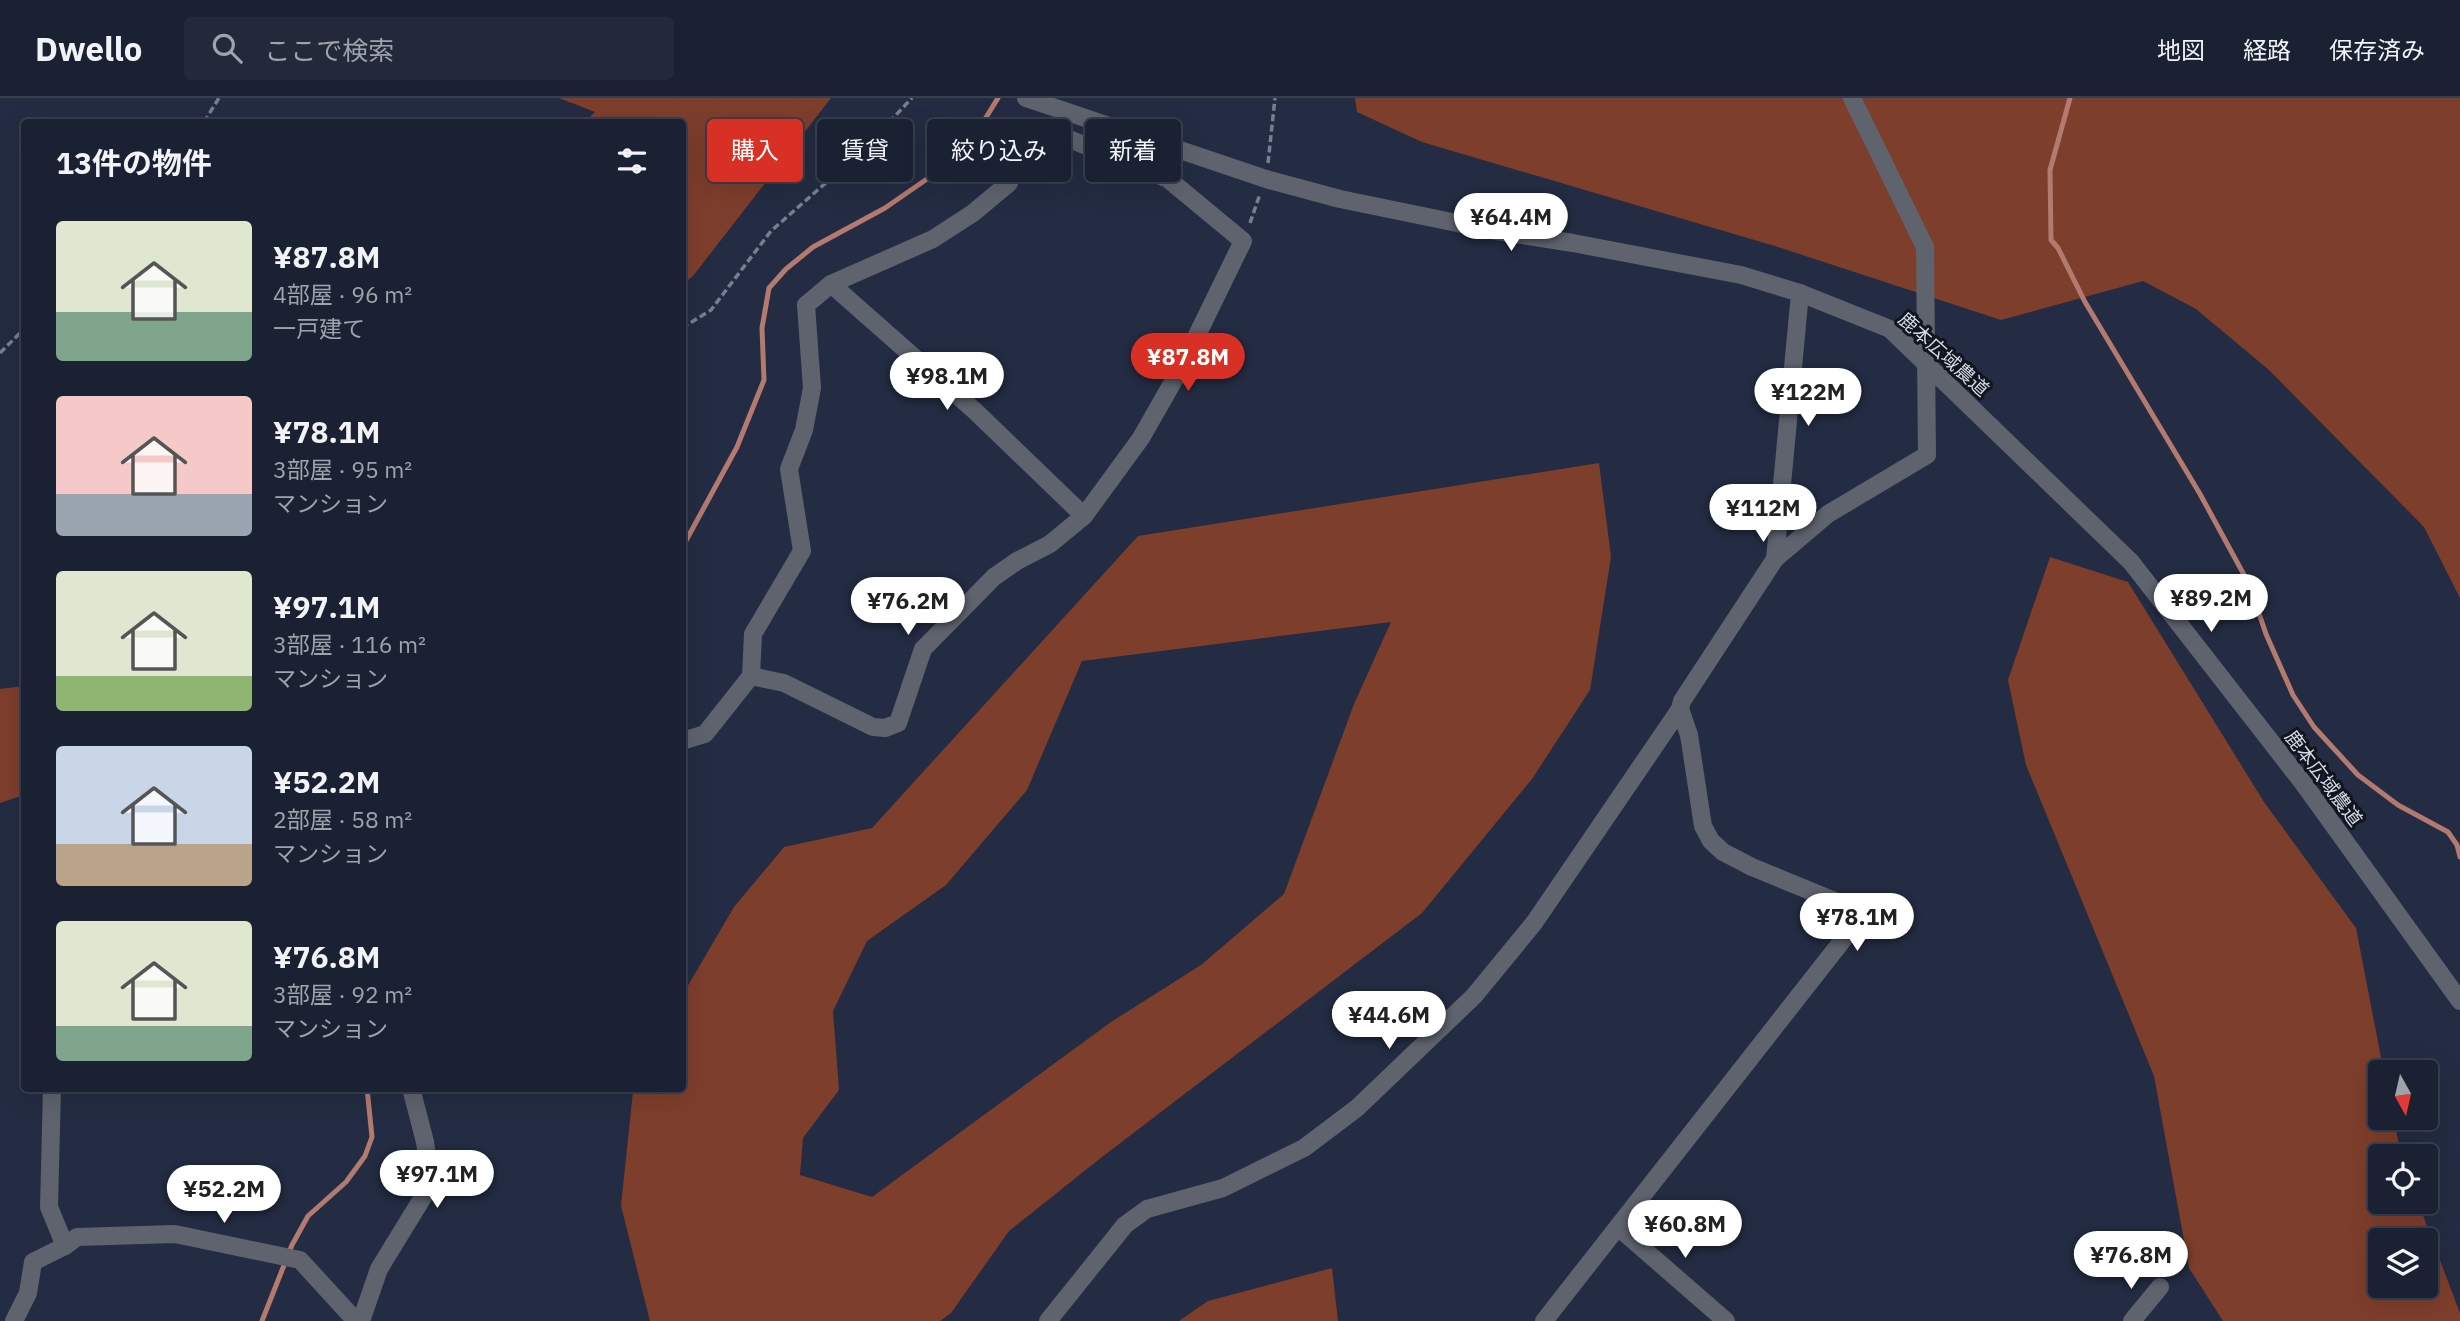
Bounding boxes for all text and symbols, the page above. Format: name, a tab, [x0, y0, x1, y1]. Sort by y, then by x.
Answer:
search box	[184, 17, 674, 80]
text: Dwello	[35, 27, 142, 70]
icon: search	[208, 29, 246, 67]
text: ここで検索	[264, 33, 394, 67]
text: 地図	[2157, 34, 2205, 66]
text: 経路	[2243, 34, 2291, 66]
text: 保存済み	[2329, 34, 2425, 66]
chip: 購入	[707, 119, 803, 182]
chip: 賃貸	[817, 119, 913, 182]
chip: 絞り込み	[927, 119, 1071, 182]
chip: 新着	[1085, 119, 1181, 182]
icon: filters	[613, 142, 651, 180]
text: 13件の物件	[56, 143, 212, 182]
pin: ¥64.4M	[1454, 194, 1568, 253]
text: ¥64.4M	[1470, 201, 1552, 231]
text: ¥87.8M	[273, 237, 380, 276]
icon: home	[112, 249, 196, 333]
text: 4部屋 · 96 m²	[273, 279, 412, 309]
street label: 鹿本広域農道	[1894, 307, 1994, 401]
text: 一戸建て	[273, 313, 365, 343]
pin: ¥87.8M	[1131, 334, 1245, 393]
text: ¥87.8M	[1147, 341, 1229, 371]
pin: ¥98.1M	[890, 352, 1004, 412]
text: ¥98.1M	[906, 360, 988, 390]
pin: ¥122M	[1759, 368, 1857, 428]
text: ¥122M	[1770, 376, 1846, 406]
text: ¥78.1M	[273, 412, 380, 451]
icon: home	[112, 424, 196, 508]
text: 3部屋 · 95 m²	[273, 454, 412, 484]
pin: ¥112M	[1714, 484, 1812, 544]
text: マンション	[273, 488, 388, 518]
text: ¥112M	[1725, 492, 1801, 522]
pin: ¥89.2M	[2154, 574, 2268, 634]
pin: ¥76.2M	[851, 578, 965, 637]
text: ¥89.2M	[2170, 582, 2252, 612]
text: ¥76.2M	[867, 585, 949, 615]
text: ¥97.1M	[273, 587, 380, 626]
icon: home	[112, 599, 196, 683]
text: 3部屋 · 116 m²	[273, 629, 426, 659]
text: マンション	[273, 663, 388, 693]
street label: 鹿本広域農道	[2280, 725, 2368, 831]
text: ¥52.2M	[273, 762, 380, 801]
icon: home	[112, 774, 196, 858]
text: 2部屋 · 58 m²	[273, 804, 412, 834]
text: マンション	[273, 838, 388, 868]
pin: ¥78.1M	[1800, 894, 1914, 953]
text: ¥78.1M	[1816, 901, 1898, 931]
text: ¥76.8M	[273, 937, 380, 976]
icon: home	[112, 949, 196, 1033]
text: 3部屋 · 92 m²	[273, 979, 412, 1009]
pin: ¥44.6M	[1332, 992, 1446, 1051]
text: ¥44.6M	[1348, 999, 1430, 1029]
text: マンション	[273, 1013, 388, 1043]
north arrow	[2368, 1060, 2438, 1130]
map controls	[2368, 1060, 2438, 1298]
button: locate	[2368, 1144, 2438, 1214]
pin: ¥97.1M	[380, 1150, 494, 1210]
text: ¥97.1M	[396, 1158, 478, 1188]
pin: ¥52.2M	[167, 1166, 281, 1225]
text: ¥52.2M	[183, 1173, 265, 1203]
pin: ¥60.8M	[1628, 1200, 1742, 1260]
text: ¥60.8M	[1644, 1208, 1726, 1238]
button: layers	[2368, 1228, 2438, 1298]
pin: ¥76.8M	[2074, 1232, 2188, 1291]
text: ¥76.8M	[2090, 1239, 2172, 1269]

